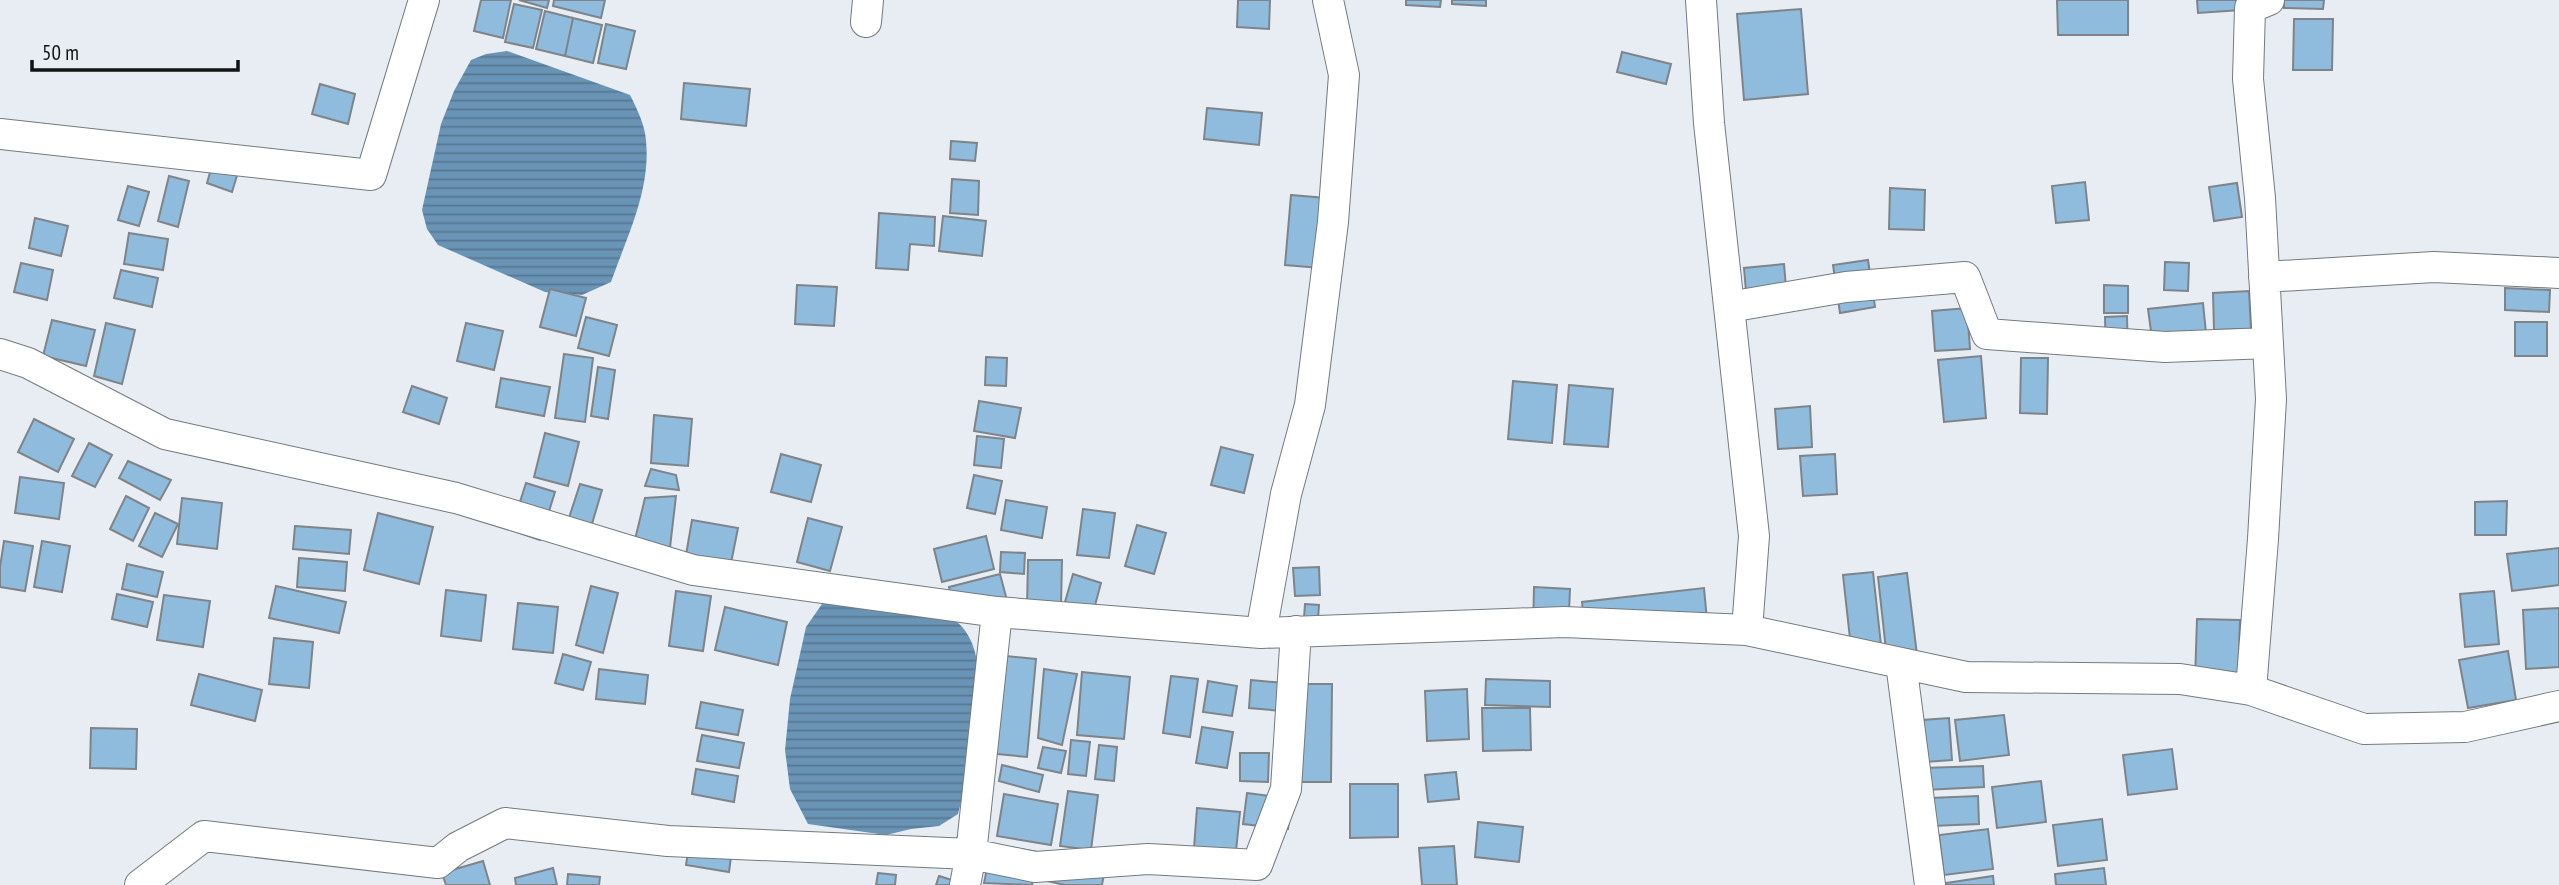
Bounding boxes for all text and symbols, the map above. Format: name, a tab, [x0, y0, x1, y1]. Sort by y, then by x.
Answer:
scale bar	[32, 28, 238, 72]
text: 50 m	[42, 39, 79, 66]

